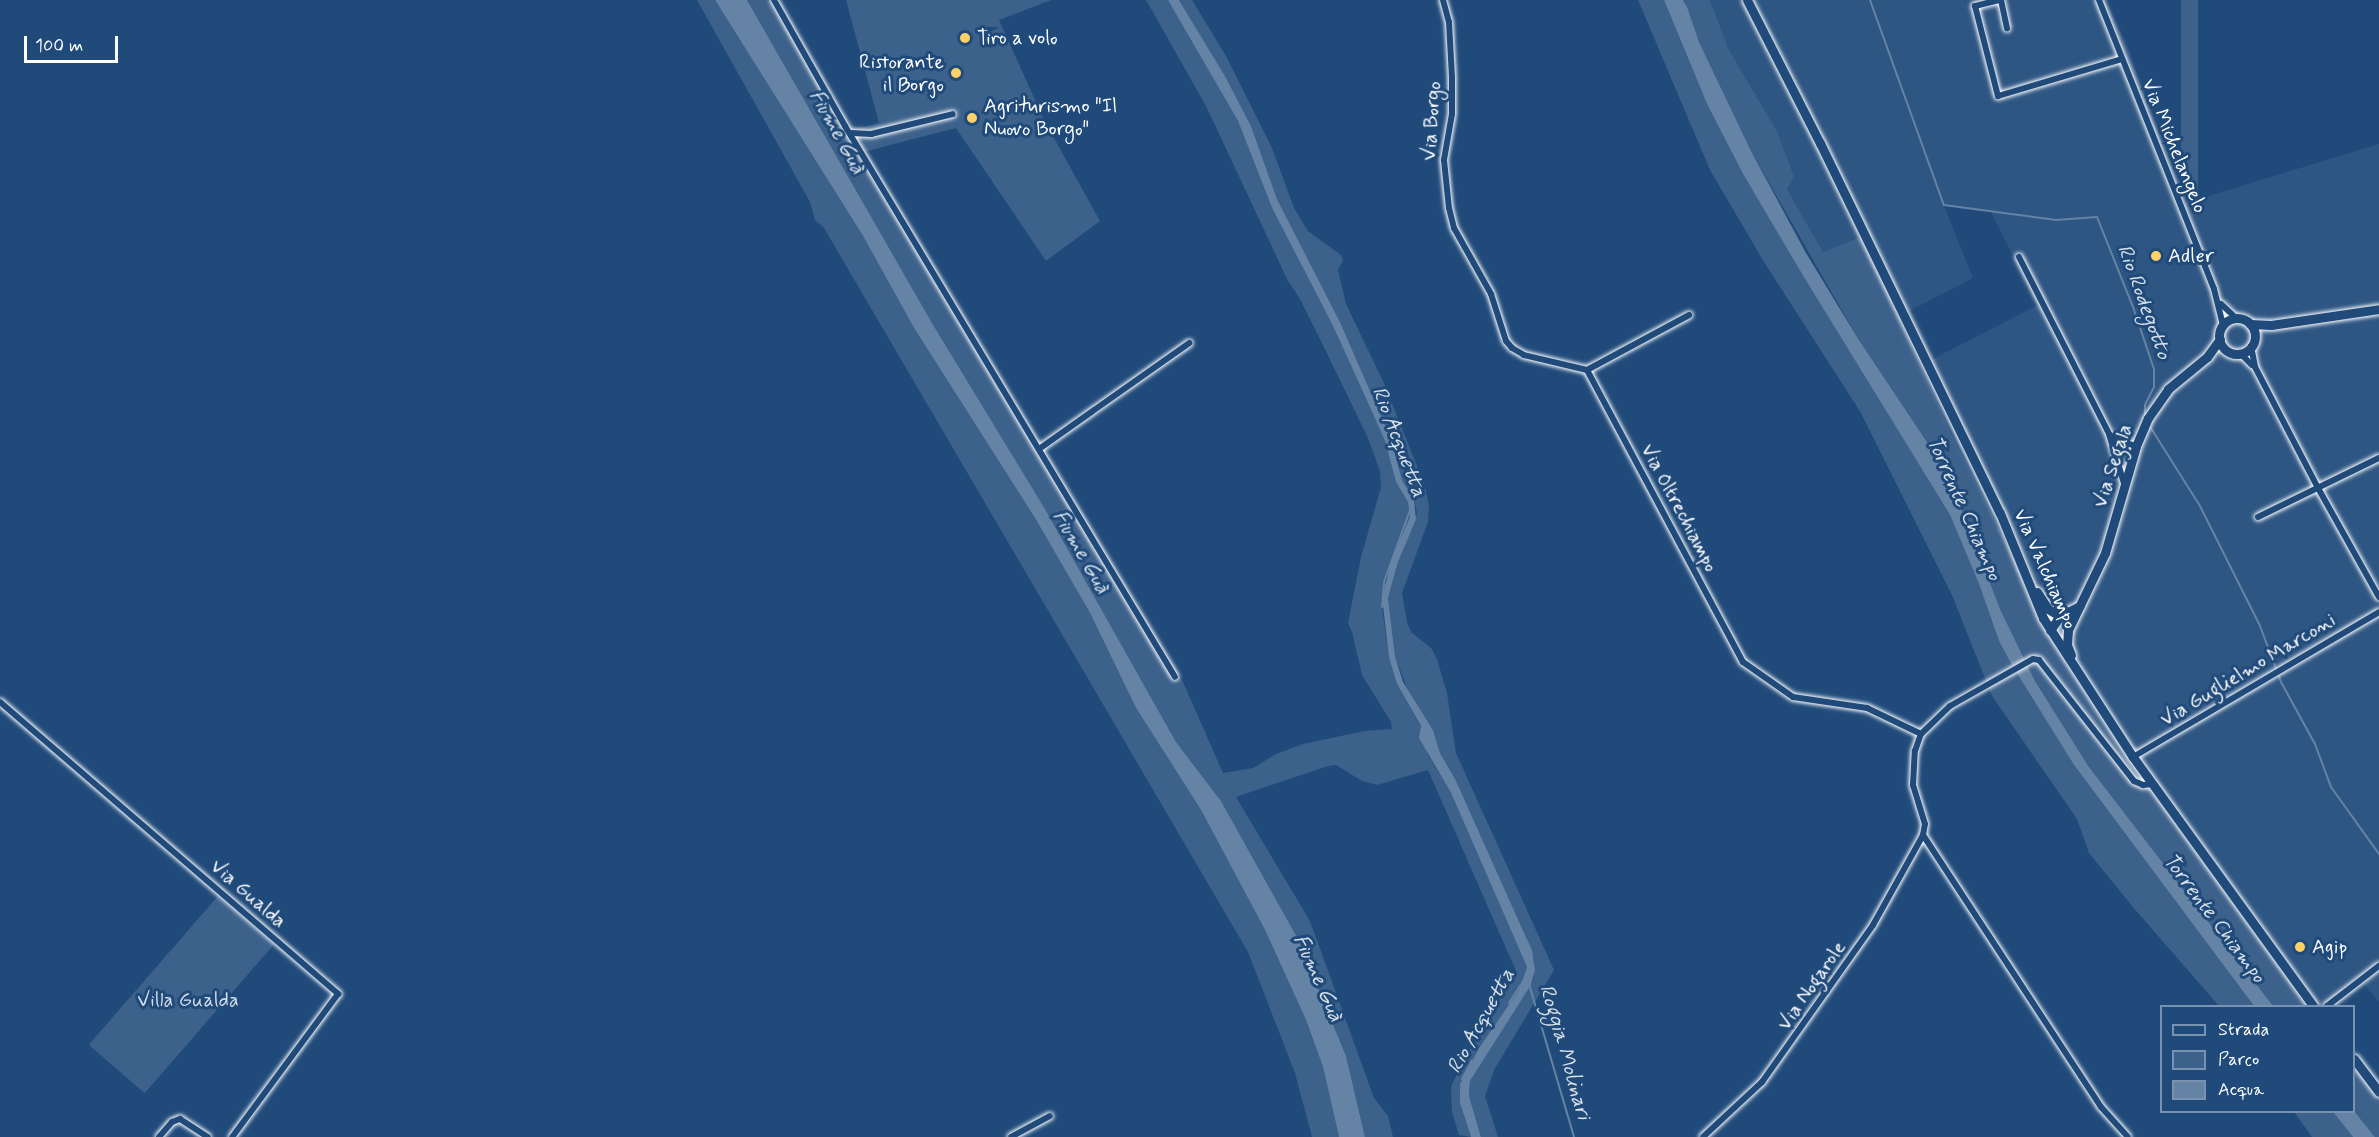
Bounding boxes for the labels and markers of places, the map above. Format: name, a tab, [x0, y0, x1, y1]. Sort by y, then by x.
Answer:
place label: Tiro a volo	[977, 26, 1059, 50]
marker: Tiro a volo	[958, 31, 972, 45]
place label: Ristorante il Borgo	[859, 50, 944, 97]
marker: Ristorante il Borgo	[949, 66, 963, 80]
place label: Agriturismo "Il Nuovo Borgo"	[984, 94, 1117, 141]
marker: Agriturismo "Il Nuovo Borgo"	[965, 111, 979, 125]
place label: Adler	[2168, 244, 2214, 268]
marker: Adler	[2149, 249, 2163, 263]
place label: Agip	[2312, 935, 2347, 959]
marker: Agip	[2293, 940, 2307, 954]

